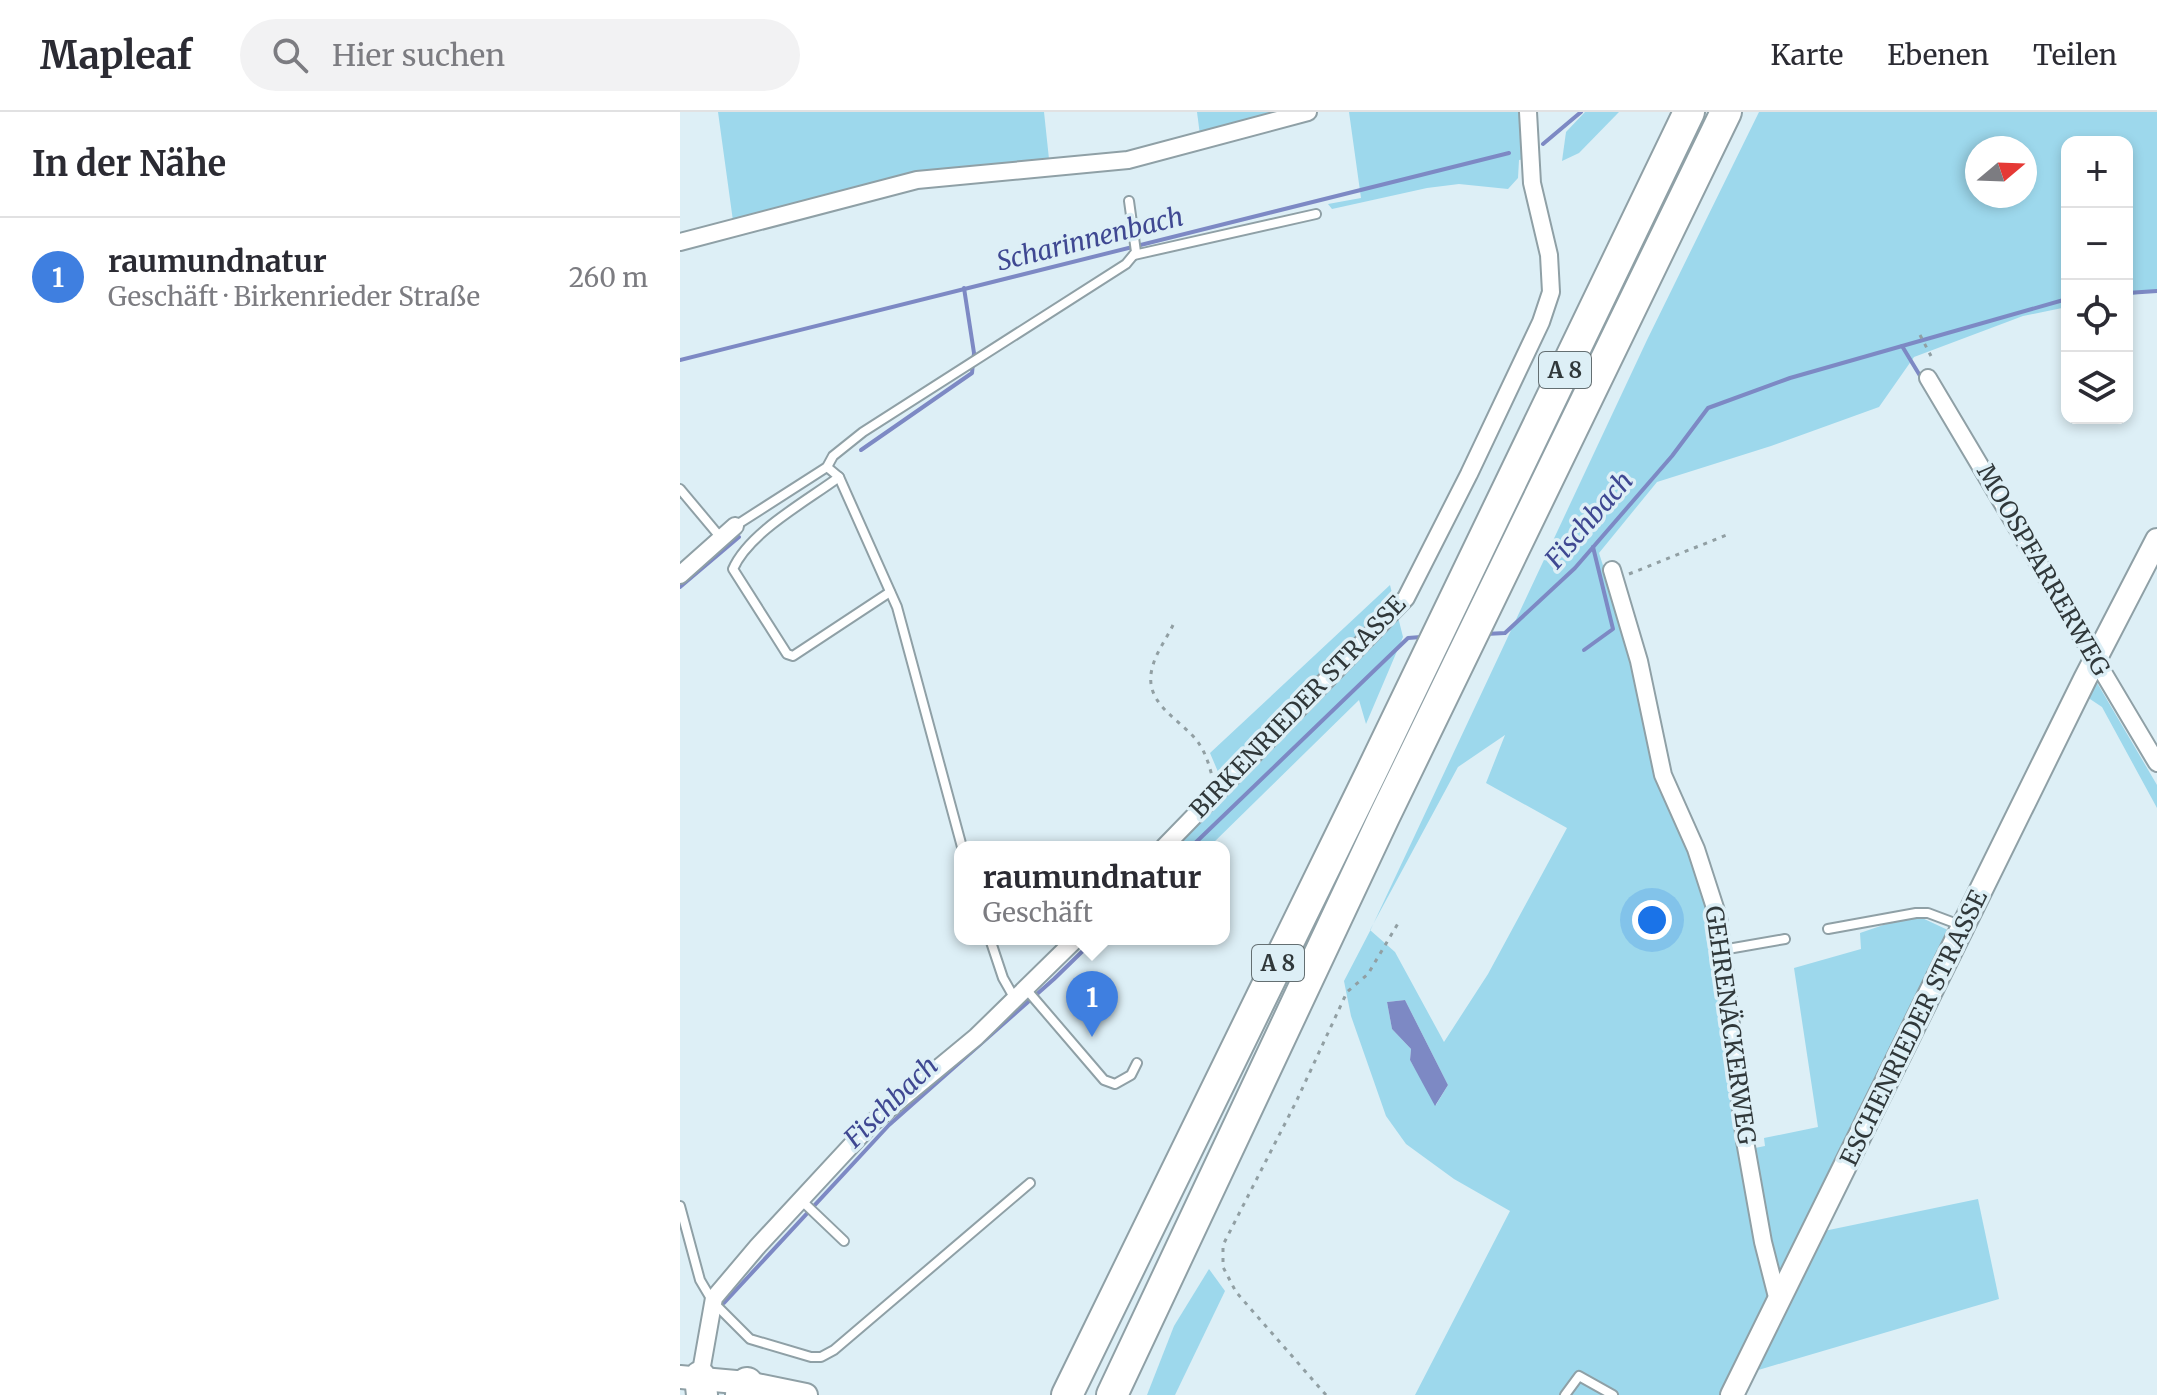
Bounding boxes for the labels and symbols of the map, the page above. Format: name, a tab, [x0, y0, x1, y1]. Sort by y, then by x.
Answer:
north arrow	[1965, 136, 2037, 208]
water label: Scharinnenbach	[993, 199, 1187, 278]
road number: A 8	[1539, 352, 1591, 388]
street label: MOOSPFARRERWEG	[1970, 458, 2117, 682]
water label: Fischbach	[1537, 464, 1640, 576]
street label: BIRKENRIEDER STRASSE	[1183, 588, 1413, 824]
street label: ESCHENRIEDER STRASSE	[1833, 884, 1994, 1171]
your location	[1632, 900, 1672, 940]
street label: GEHRENÄCKERWEG	[1698, 904, 1763, 1147]
road number: A 8	[1252, 945, 1304, 981]
pin: 1	[1066, 971, 1118, 1037]
water label: Fischbach	[836, 1049, 944, 1155]

